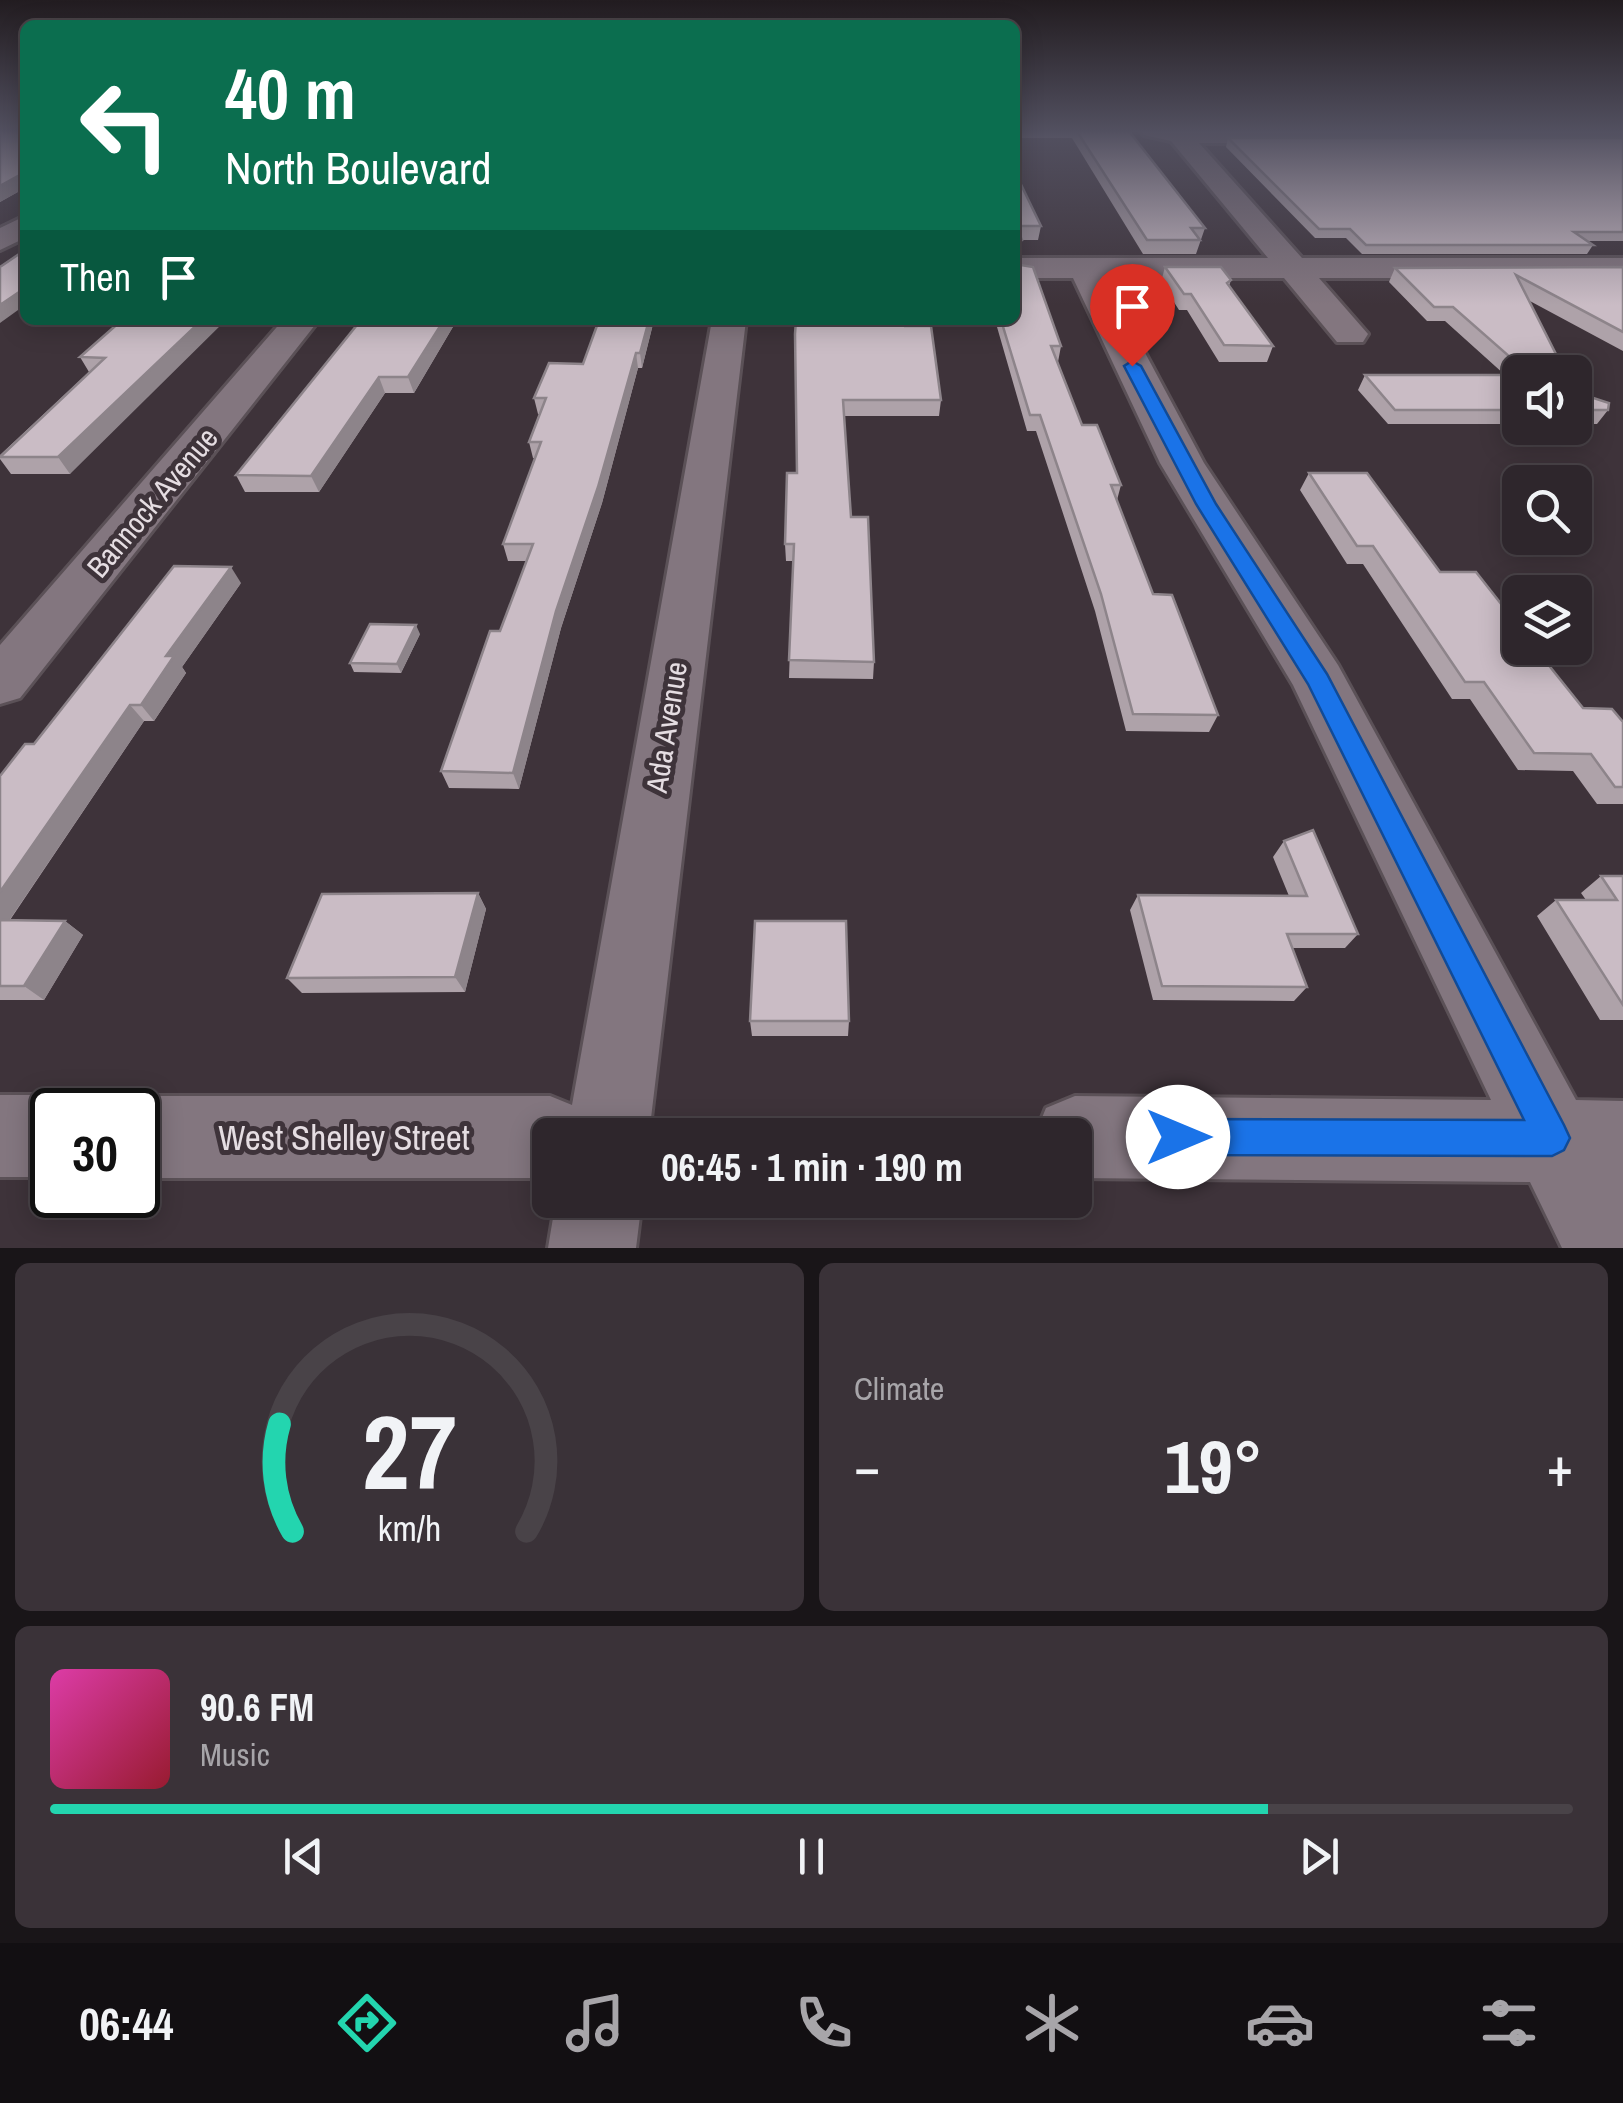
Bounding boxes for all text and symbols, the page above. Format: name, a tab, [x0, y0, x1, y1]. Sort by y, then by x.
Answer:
text: 40 m	[225, 47, 356, 141]
icon: left	[60, 60, 190, 190]
text: North Boulevard	[225, 137, 492, 198]
icon: arrive	[151, 250, 206, 305]
text: Then	[60, 252, 131, 303]
pin	[1090, 264, 1175, 367]
icon: arrive	[1105, 279, 1160, 334]
map controls	[1502, 355, 1592, 665]
button: sound	[1502, 355, 1592, 445]
street label: Bannock Avenue	[77, 419, 227, 585]
button: search	[1502, 465, 1592, 555]
button: layers	[1502, 575, 1592, 665]
street label: Ada Avenue	[636, 659, 696, 796]
position arrow	[1126, 1085, 1230, 1189]
speed limit sign: 30	[30, 1088, 160, 1218]
street label: West Shelley Street	[218, 1114, 470, 1161]
text: 06:45 · 1 min · 190 m	[661, 1142, 963, 1193]
text: Climate	[854, 1367, 944, 1410]
text: 27	[362, 1381, 457, 1521]
text: 19°	[1164, 1415, 1263, 1516]
text: −	[854, 1429, 880, 1503]
text: +	[1547, 1429, 1573, 1503]
text: km/h	[378, 1504, 441, 1552]
text: 90.6 FM	[200, 1682, 314, 1733]
text: Music	[200, 1733, 270, 1776]
icon: previous	[276, 1829, 331, 1884]
icon: pause	[784, 1829, 839, 1884]
icon: next	[1292, 1829, 1347, 1884]
icon: directions	[332, 1988, 402, 2058]
icon: music	[560, 1988, 630, 2058]
icon: phone	[789, 1988, 859, 2058]
icon: climate	[1017, 1988, 1087, 2058]
icon: car	[1245, 1988, 1315, 2058]
icon: filters	[1474, 1988, 1544, 2058]
text: 06:44	[79, 1993, 174, 2054]

